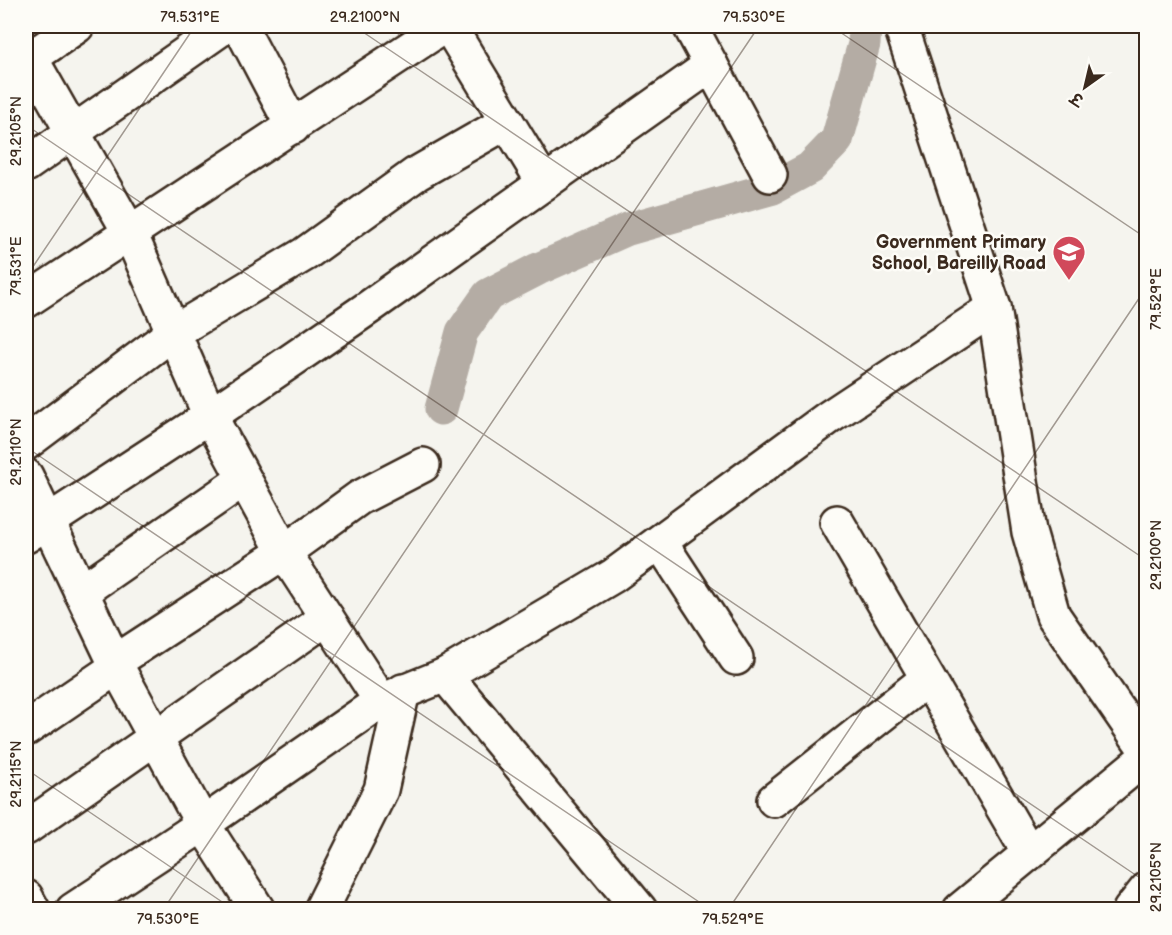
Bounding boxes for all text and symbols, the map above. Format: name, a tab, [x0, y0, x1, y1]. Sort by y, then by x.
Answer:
text: 79.531°E	[160, 8, 220, 27]
text: 29.2100°N	[330, 8, 400, 27]
text: 79.530°E	[723, 8, 785, 27]
north arrow	[1055, 57, 1115, 117]
text: उ	[1067, 87, 1089, 110]
text: 29.2105°N	[7, 96, 26, 166]
place label: Government Primary School, Bareilly Road	[872, 232, 1047, 274]
school or university icon: Government Primary School, Bareilly Road	[1051, 234, 1087, 281]
text: 79.531°E	[7, 236, 26, 296]
text: 79.529°E	[1147, 268, 1166, 330]
text: 29.2110°N	[7, 418, 26, 486]
text: 29.2100°N	[1147, 520, 1166, 590]
text: 29.2115°N	[7, 740, 26, 808]
text: 29.2105°N	[1147, 842, 1166, 912]
text: 79.530°E	[137, 910, 199, 929]
text: 79.529°E	[702, 910, 764, 929]

